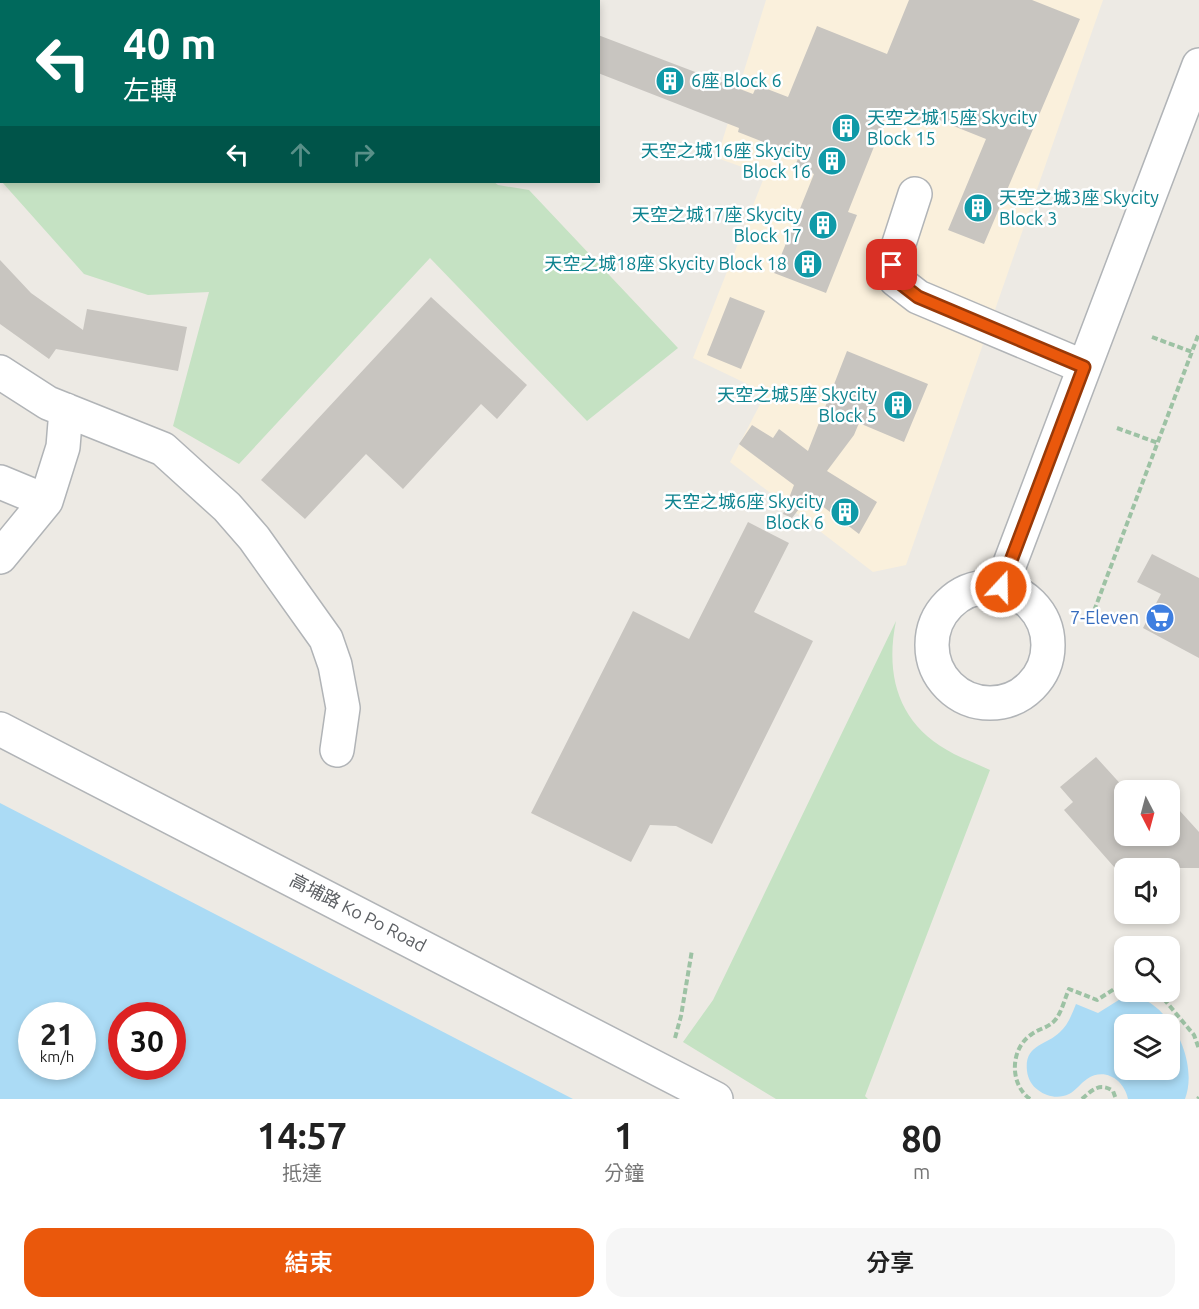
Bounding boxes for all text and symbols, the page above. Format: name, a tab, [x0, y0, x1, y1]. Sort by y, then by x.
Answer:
text: 40 m	[123, 20, 217, 67]
icon: left	[24, 24, 102, 102]
building icon: 6座 Block 6	[654, 65, 686, 97]
place label: 6座 Block 6	[691, 70, 782, 90]
text: 左轉	[123, 75, 177, 105]
place label: 天空之城15座 Skycity Block 15	[867, 107, 1037, 148]
building icon: 天空之城15座 Skycity Block 15	[830, 112, 862, 144]
icon: left	[221, 138, 254, 171]
icon: ahead	[284, 138, 317, 171]
icon: right	[347, 138, 380, 171]
place label: 天空之城16座 Skycity Block 16	[641, 140, 811, 181]
building icon: 天空之城16座 Skycity Block 16	[816, 145, 848, 177]
place label: 天空之城3座 Skycity Block 3	[999, 187, 1159, 228]
building icon: 天空之城3座 Skycity Block 3	[962, 192, 994, 224]
place label: 天空之城17座 Skycity Block 17	[632, 204, 802, 245]
building icon: 天空之城17座 Skycity Block 17	[807, 209, 839, 241]
pin	[866, 239, 917, 290]
building icon: 天空之城18座 Skycity Block 18	[792, 248, 824, 280]
icon: arrive	[875, 248, 908, 281]
place label: 天空之城18座 Skycity Block 18	[544, 253, 787, 273]
place label: 天空之城5座 Skycity Block 5	[717, 384, 877, 425]
building icon: 天空之城5座 Skycity Block 5	[882, 389, 914, 421]
place label: 天空之城6座 Skycity Block 6	[664, 491, 824, 532]
building icon: 天空之城6座 Skycity Block 6	[829, 496, 861, 528]
position arrow	[969, 555, 1033, 619]
supermarket icon: 7-Eleven	[1144, 602, 1176, 634]
place label: 7-Eleven	[1070, 607, 1139, 627]
north arrow	[1114, 780, 1180, 846]
map controls	[1114, 780, 1180, 1080]
button: sound	[1114, 858, 1180, 924]
street label: 高埔路 Ko Po Road	[287, 869, 430, 955]
button: search	[1114, 936, 1180, 1002]
speed limit sign: 30	[108, 1002, 186, 1080]
button: layers	[1114, 1014, 1180, 1080]
text: 21	[40, 1017, 74, 1051]
text: km/h	[40, 1048, 74, 1065]
text: 14:57	[257, 1115, 347, 1156]
text: 1	[614, 1115, 634, 1156]
text: 80	[901, 1118, 942, 1159]
text: m	[913, 1160, 930, 1183]
text: 抵達	[282, 1161, 322, 1184]
text: 分鐘	[604, 1161, 644, 1184]
button: 結束	[24, 1228, 594, 1297]
button: 分享	[606, 1228, 1175, 1297]

